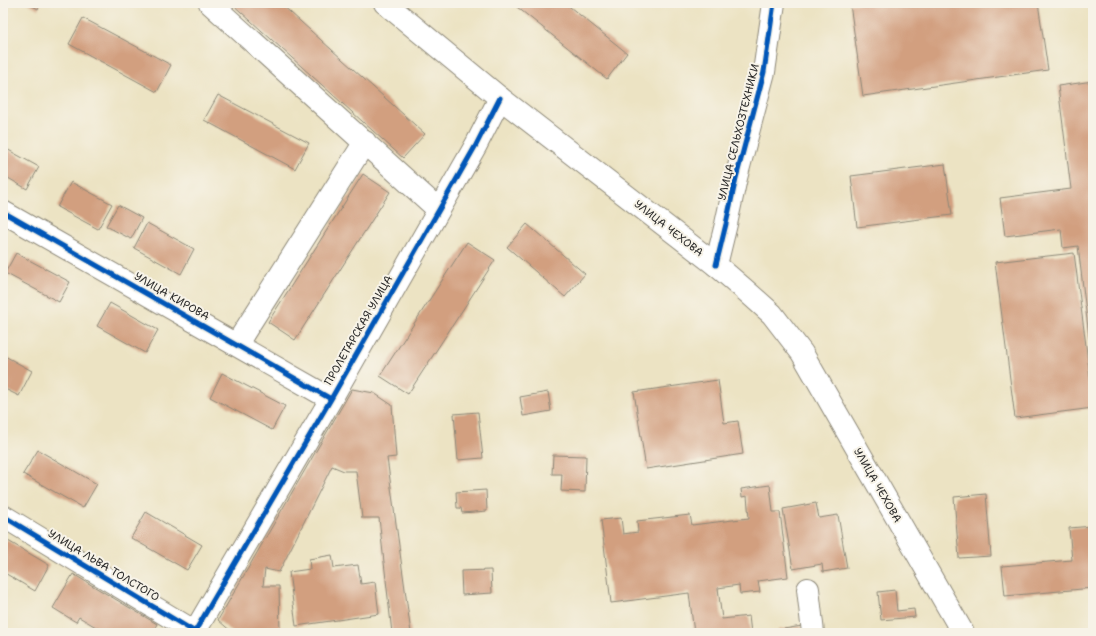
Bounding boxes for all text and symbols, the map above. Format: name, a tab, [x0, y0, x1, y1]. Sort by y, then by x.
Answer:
street label: УЛИЦА СЕЛЬХОЗТЕХНИКИ	[714, 62, 763, 202]
street label: УЛИЦА ЧЕХОВА	[631, 197, 706, 260]
street label: УЛИЦА КИРОВА	[131, 269, 212, 324]
street label: ПРОЛЕТАРСКАЯ УЛИЦА	[321, 273, 396, 388]
street label: УЛИЦА ЧЕХОВА	[850, 445, 905, 525]
street label: УЛИЦА ЛЬВА ТОЛСТОГО	[45, 526, 162, 605]

